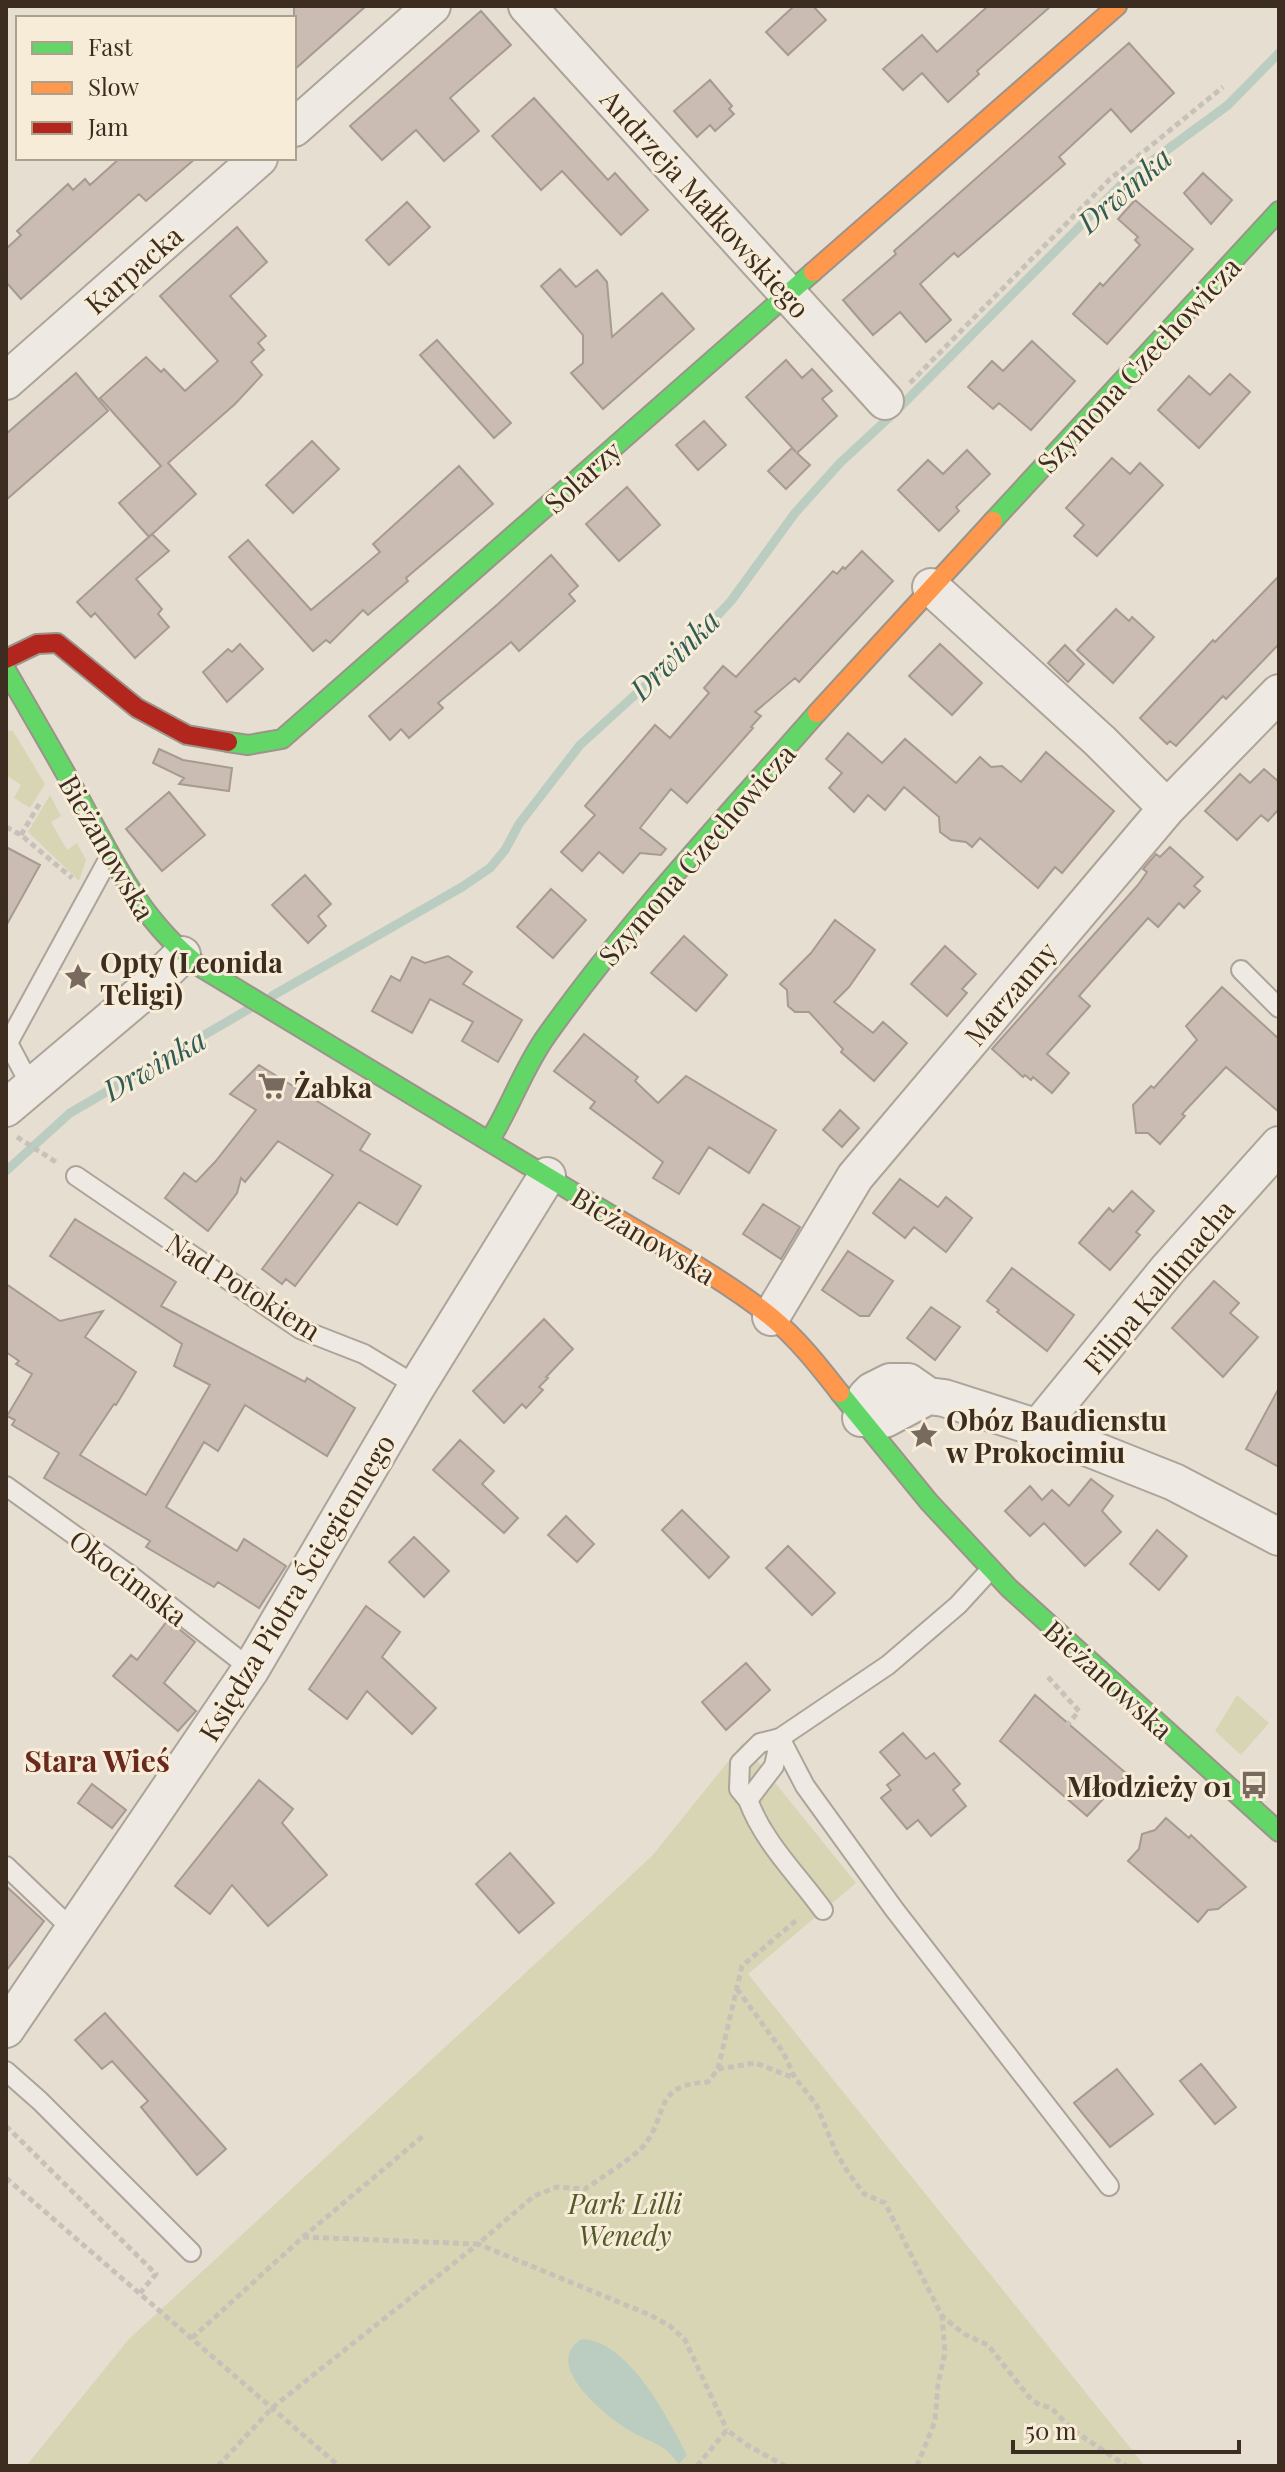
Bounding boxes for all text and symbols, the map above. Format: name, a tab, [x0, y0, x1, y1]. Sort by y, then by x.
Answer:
legend	[16, 16, 296, 160]
text: Fast	[88, 30, 133, 62]
text: Slow	[88, 70, 140, 102]
street label: Andrzeja Małkowskiego	[593, 80, 819, 325]
text: Jam	[87, 110, 129, 142]
water label: Drwinka	[1068, 137, 1180, 242]
street label: Karpacka	[76, 216, 190, 322]
street label: Szymona Czechowicza	[1028, 248, 1248, 480]
street label: Solarzy	[535, 431, 629, 521]
water label: Drwinka	[619, 600, 728, 709]
street label: Szymona Czechowicza	[589, 735, 803, 973]
street label: Bieżanowska	[52, 768, 164, 926]
street label: Marzanny	[956, 933, 1064, 1053]
place label: Opty (Leonida Teligi)	[100, 943, 283, 1012]
place icon: Opty (Leonida Teligi)	[63, 962, 93, 992]
water label: Drwinka	[94, 1019, 213, 1110]
place label: Żabka	[294, 1068, 373, 1105]
supermarket icon: Żabka	[257, 1071, 287, 1101]
street label: Bieżanowska	[565, 1177, 723, 1293]
street label: Filipa Kallimacha	[1074, 1191, 1242, 1381]
street label: Nad Potokiem	[160, 1224, 328, 1348]
place label: Obóz Baudienstu w Prokocimiu	[945, 1401, 1167, 1470]
place icon: Obóz Baudienstu w Prokocimiu	[909, 1420, 939, 1450]
street label: Księdza Piotra Ściegiennego	[189, 1427, 403, 1747]
street label: Okocimska	[62, 1520, 196, 1634]
street label: Bieżanowska	[1037, 1611, 1182, 1747]
district label: Stara Wieś	[24, 1740, 170, 1780]
place label: Młodzieży 01	[1067, 1767, 1232, 1804]
bus stop icon: Młodzieży 01	[1239, 1770, 1269, 1800]
park label: Park Lilli Wenedy	[567, 2184, 682, 2253]
scale bar	[1013, 2404, 1239, 2454]
text: 50 m	[1025, 2414, 1077, 2446]

